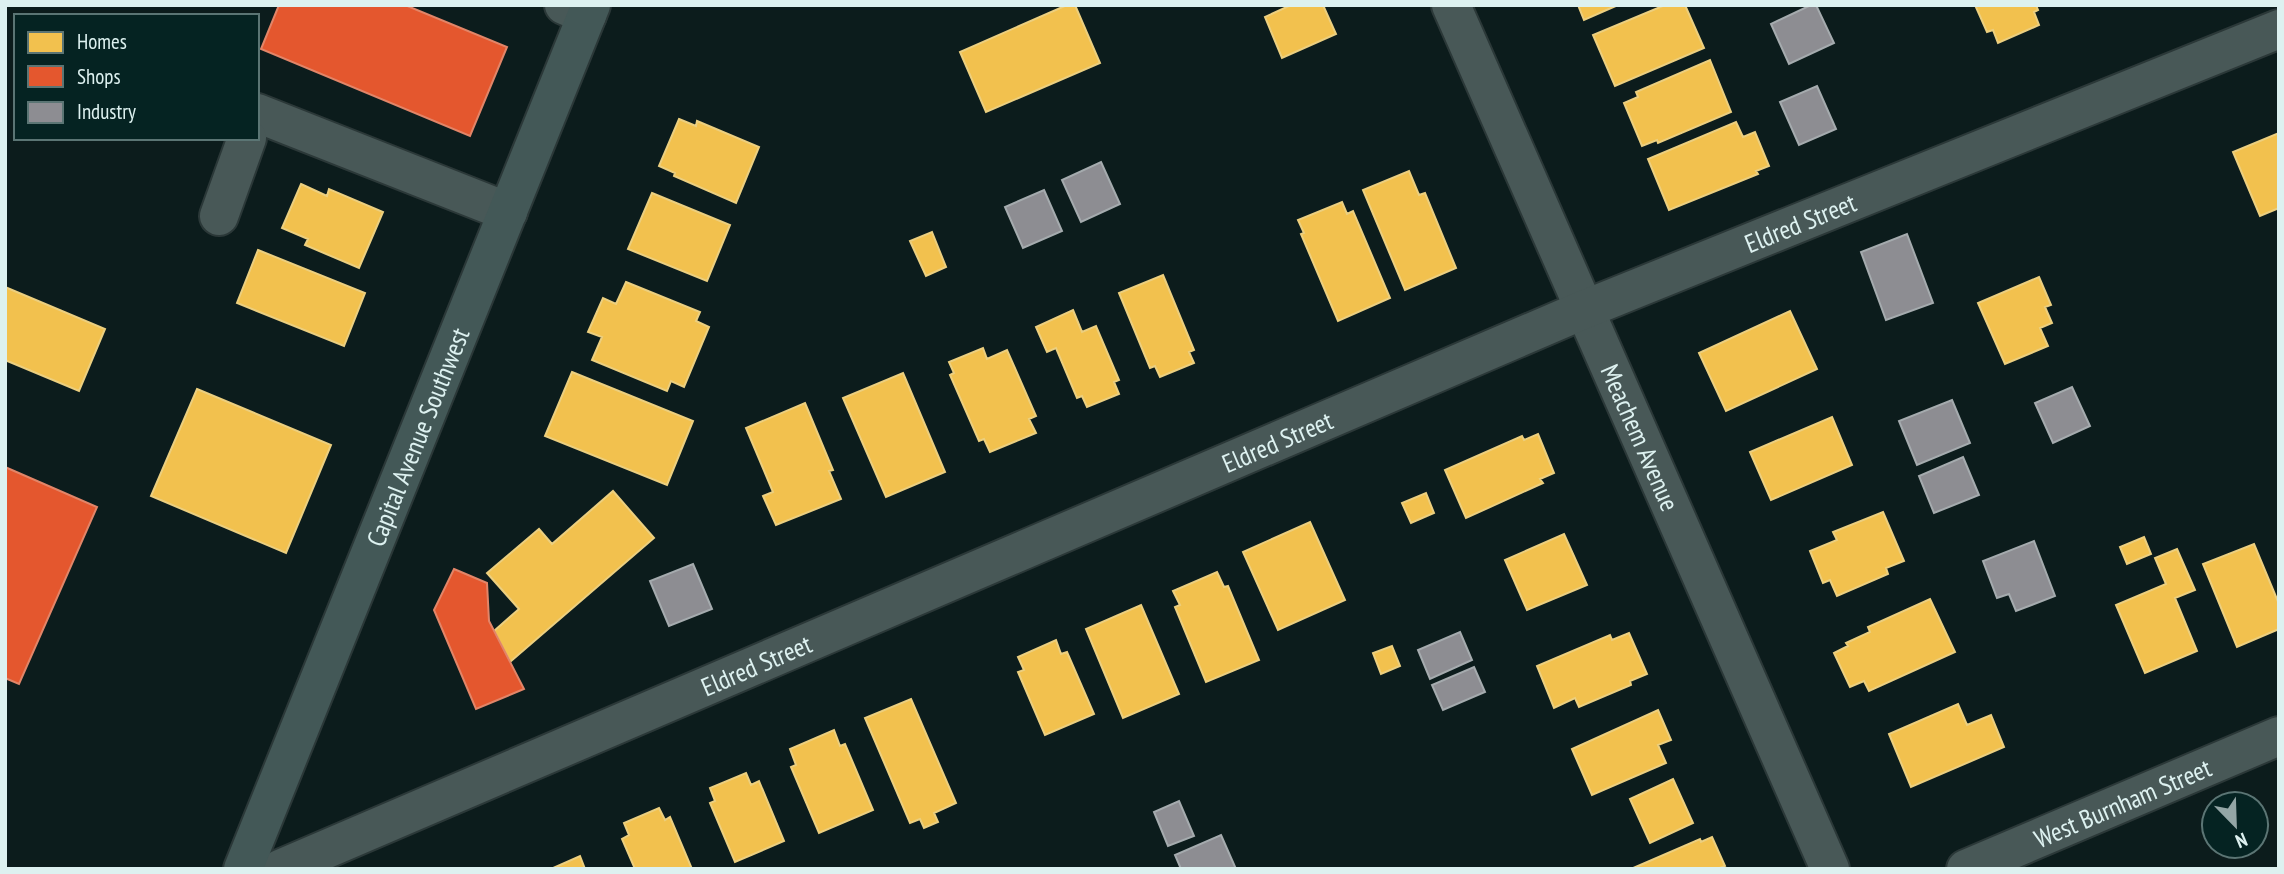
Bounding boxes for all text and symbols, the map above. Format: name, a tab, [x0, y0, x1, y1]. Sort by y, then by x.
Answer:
legend	[14, 14, 259, 140]
text: Homes	[77, 28, 127, 55]
text: Shops	[77, 63, 121, 90]
text: Industry	[77, 98, 136, 125]
street label: Eldred Street	[1740, 185, 1861, 260]
street label: Capital Avenue Southwest	[358, 323, 476, 551]
street label: Meachem Avenue	[1594, 359, 1687, 516]
street label: Eldred Street	[1217, 403, 1337, 479]
street label: Eldred Street	[696, 627, 816, 703]
street label: West Burnham Street	[2029, 750, 2216, 855]
north arrow	[2200, 790, 2270, 860]
text: N	[2232, 828, 2251, 854]

